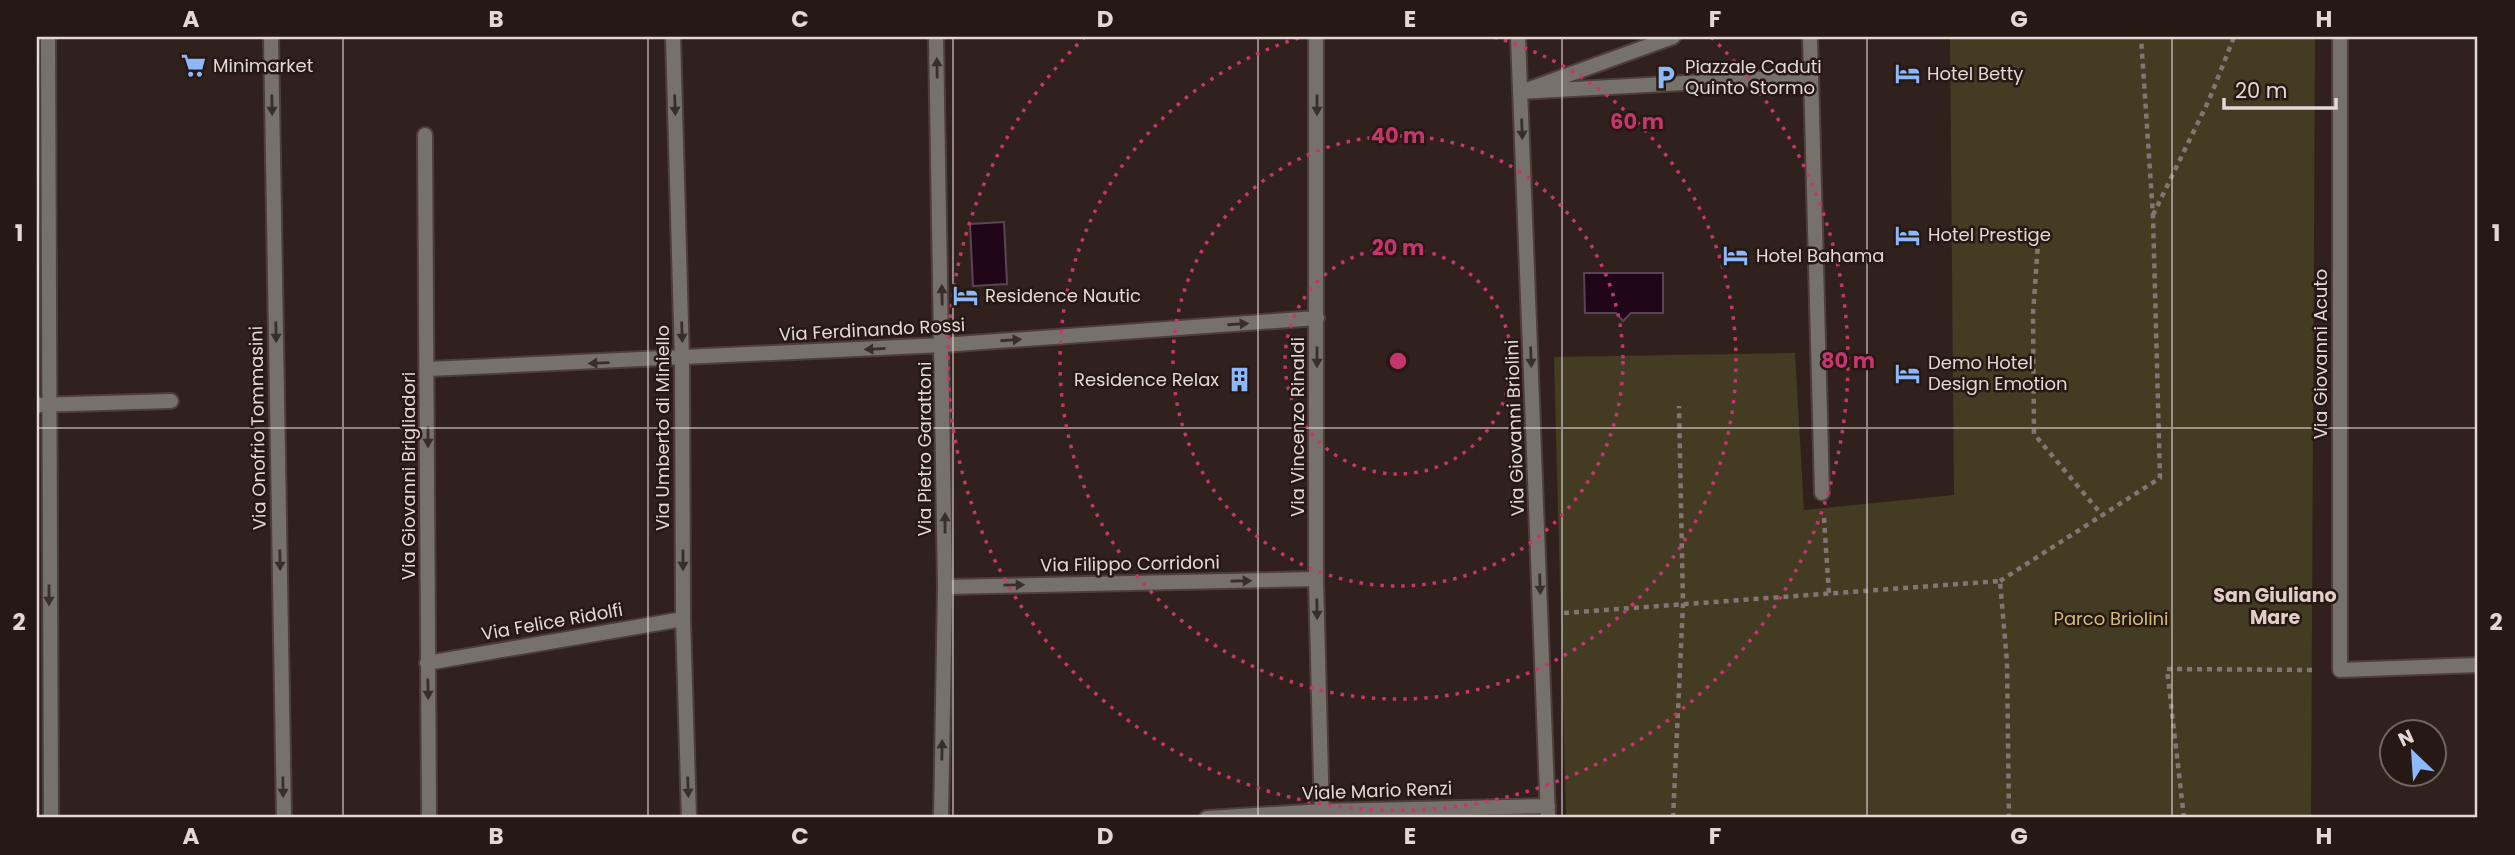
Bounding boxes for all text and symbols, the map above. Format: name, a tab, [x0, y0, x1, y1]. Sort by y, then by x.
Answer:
text: A	[183, 3, 200, 35]
text: B	[488, 3, 504, 35]
text: C	[791, 3, 809, 35]
text: D	[1097, 3, 1113, 35]
text: E	[1404, 3, 1416, 35]
text: F	[1709, 3, 1721, 35]
text: G	[2010, 3, 2028, 35]
text: H	[2316, 3, 2332, 35]
supermarket icon: Minimarket	[179, 52, 207, 80]
place label: Minimarket	[213, 53, 313, 78]
place label: Piazzale Caduti Quinto Stormo	[1685, 54, 1822, 100]
one-way arrow	[931, 56, 942, 78]
hotel icon: Hotel Betty	[1893, 60, 1921, 88]
place label: Hotel Betty	[1927, 61, 2023, 86]
parking icon: Piazzale Caduti Quinto Stormo	[1651, 63, 1679, 91]
scale bar	[2224, 66, 2336, 110]
text: 20 m	[2235, 76, 2288, 105]
one-way arrow	[267, 94, 278, 116]
one-way arrow	[669, 94, 680, 116]
one-way arrow	[1311, 94, 1323, 116]
text: 60 m	[1610, 107, 1664, 136]
one-way arrow	[1517, 119, 1528, 141]
text: 40 m	[1371, 121, 1425, 150]
text: 1	[15, 217, 23, 249]
text: 1	[2492, 217, 2500, 249]
hotel icon: Hotel Prestige	[1894, 221, 1922, 249]
place label: Hotel Prestige	[1928, 222, 2051, 247]
text: 20 m	[1372, 233, 1424, 262]
hotel icon: Hotel Bahama	[1722, 242, 1750, 270]
place label: Hotel Bahama	[1756, 243, 1885, 268]
street label: Via Giovanni Acuto	[2308, 269, 2333, 439]
hotel icon: Residence Nautic	[951, 282, 979, 310]
place label: Residence Nautic	[985, 283, 1141, 308]
one-way arrow	[936, 284, 948, 306]
street label: Via Ferdinando Rossi	[778, 312, 966, 347]
one-way arrow	[1228, 318, 1250, 329]
one-way arrow	[270, 322, 282, 344]
one-way arrow	[676, 322, 687, 344]
street label: Via Umberto di Miniello	[650, 325, 675, 531]
street label: Via Onofrio Tommasini	[243, 326, 272, 530]
one-way arrow	[1001, 335, 1023, 346]
street label: Via Vincenzo Rinaldi	[1285, 337, 1310, 517]
street label: Via Giovanni Briolini	[1499, 339, 1530, 517]
one-way arrow	[864, 344, 886, 355]
one-way arrow	[1311, 346, 1323, 368]
one-way arrow	[1526, 346, 1537, 368]
text: 80 m	[1821, 346, 1875, 375]
centre of rings	[1386, 349, 1410, 373]
place label: Demo Hotel Design Emotion	[1928, 350, 2068, 396]
one-way arrow	[588, 357, 610, 368]
hotel icon: Demo Hotel Design Emotion	[1894, 359, 1922, 387]
street label: Via Pietro Garattoni	[912, 362, 937, 536]
building icon: Residence Relax	[1225, 366, 1253, 394]
place label: Residence Relax	[1074, 367, 1219, 392]
street label: Via Giovanni Brigliadori	[396, 372, 421, 580]
one-way arrow	[422, 426, 434, 448]
one-way arrow	[939, 511, 951, 533]
one-way arrow	[274, 549, 286, 571]
one-way arrow	[677, 549, 689, 571]
street label: Via Filippo Corridoni	[1040, 549, 1220, 578]
one-way arrow	[1534, 573, 1545, 595]
one-way arrow	[1230, 575, 1252, 587]
one-way arrow	[1003, 580, 1025, 591]
district label: San Giuliano Mare	[2213, 582, 2337, 631]
one-way arrow	[43, 584, 55, 606]
street label: Via Felice Ridolfi	[479, 597, 625, 646]
one-way arrow	[1311, 598, 1323, 620]
text: 2	[12, 606, 26, 638]
park label: Parco Briolini	[2053, 606, 2169, 631]
text: 2	[2489, 606, 2503, 638]
one-way arrow	[422, 678, 433, 700]
north arrow	[2378, 718, 2448, 788]
text: N	[2394, 723, 2418, 753]
one-way arrow	[936, 739, 948, 761]
street label: Viale Mario Renzi	[1301, 775, 1453, 806]
one-way arrow	[278, 777, 289, 799]
one-way arrow	[682, 777, 693, 799]
text: A	[183, 820, 200, 852]
text: B	[488, 820, 504, 852]
text: C	[791, 820, 809, 852]
text: D	[1097, 820, 1113, 852]
text: E	[1404, 820, 1416, 852]
text: F	[1709, 820, 1721, 852]
text: G	[2010, 820, 2028, 852]
text: H	[2316, 820, 2332, 852]

